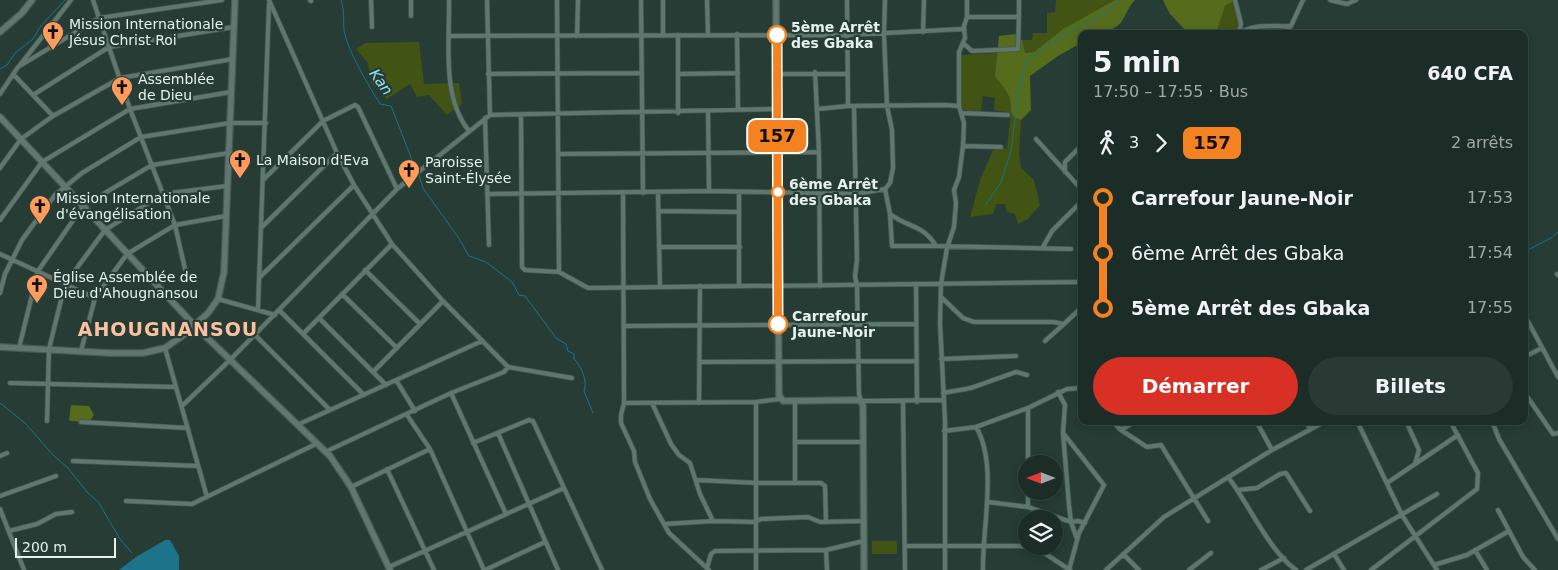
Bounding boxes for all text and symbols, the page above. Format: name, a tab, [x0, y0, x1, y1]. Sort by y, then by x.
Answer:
place label: Mission Internationale Jésus Christ Roi	[68, 16, 223, 48]
place label: 5ème Arrêt des Gbaka	[791, 19, 880, 51]
church icon: Mission Internationale Jésus Christ Roi	[41, 20, 65, 51]
marker: 5ème Arrêt des Gbaka	[767, 25, 787, 45]
text: 5 min	[1093, 46, 1181, 79]
text: 640 CFA	[1427, 62, 1513, 84]
water label: Kan	[366, 65, 396, 99]
place label: Assemblée de Dieu	[138, 71, 214, 103]
church icon: Assemblée de Dieu	[110, 75, 134, 106]
text: 17:50 – 17:55 · Bus	[1093, 82, 1248, 101]
line badge: 157	[748, 120, 806, 152]
text: 157	[758, 125, 796, 146]
icon: walk	[1093, 129, 1121, 157]
icon: forward	[1147, 129, 1175, 157]
text: 157	[1193, 132, 1231, 153]
text: 3	[1129, 133, 1139, 152]
text: 2 arrêts	[1451, 133, 1513, 152]
church icon: La Maison d'Eva	[228, 148, 252, 179]
place label: La Maison d'Eva	[256, 152, 369, 168]
place label: Paroisse Saint-Élysée	[425, 154, 511, 186]
church icon: Paroisse Saint-Élysée	[397, 158, 421, 189]
place label: 6ème Arrêt des Gbaka	[789, 176, 878, 208]
marker: 6ème Arrêt des Gbaka	[771, 185, 785, 199]
text: Carrefour Jaune-Noir	[1131, 187, 1353, 209]
text: 17:53	[1467, 188, 1513, 207]
place label: Mission Internationale d'évangélisation	[56, 190, 210, 222]
church icon: Mission Internationale d'évangélisation	[28, 194, 52, 225]
text: 6ème Arrêt des Gbaka	[1131, 242, 1345, 264]
text: 17:54	[1467, 243, 1513, 262]
place label: Église Assemblée de Dieu d'Ahougnansou	[53, 269, 198, 301]
church icon: Église Assemblée de Dieu d'Ahougnansou	[25, 273, 49, 304]
text: 5ème Arrêt des Gbaka	[1131, 297, 1370, 319]
text: 17:55	[1467, 298, 1513, 317]
place label: Carrefour Jaune-Noir	[791, 308, 875, 340]
marker: Carrefour Jaune-Noir	[768, 314, 788, 334]
district label: AHOUGNANSOU	[78, 318, 258, 340]
button: Démarrer	[1093, 357, 1298, 415]
button: Billets	[1308, 357, 1513, 415]
north arrow	[1018, 455, 1062, 500]
map controls	[1018, 455, 1063, 555]
button: layers	[1018, 510, 1063, 555]
scale bar	[15, 535, 116, 558]
text: 200 m	[22, 539, 67, 555]

